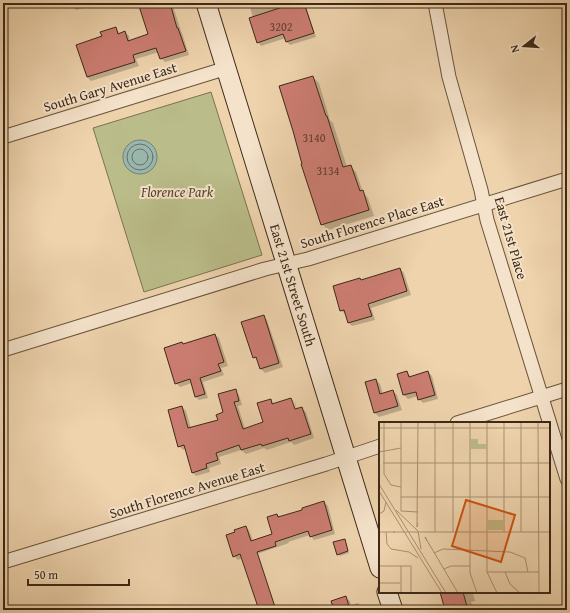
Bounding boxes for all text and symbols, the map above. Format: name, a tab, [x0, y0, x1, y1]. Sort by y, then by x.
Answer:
house number: 3202	[269, 18, 293, 35]
north arrow	[504, 26, 544, 66]
text: N	[506, 42, 523, 55]
street label: South Gary Avenue East	[41, 57, 179, 117]
house number: 3140	[302, 129, 326, 146]
house number: 3134	[316, 162, 340, 179]
park label: Florence Park	[140, 182, 214, 202]
street label: South Florence Place East	[298, 191, 446, 253]
street label: East 21st Place	[490, 194, 532, 282]
street label: East 21st Street South	[265, 221, 321, 349]
inset map	[379, 422, 550, 593]
street label: South Florence Avenue East	[107, 457, 267, 523]
scale bar	[28, 561, 129, 587]
text: 50 m	[34, 566, 58, 583]

